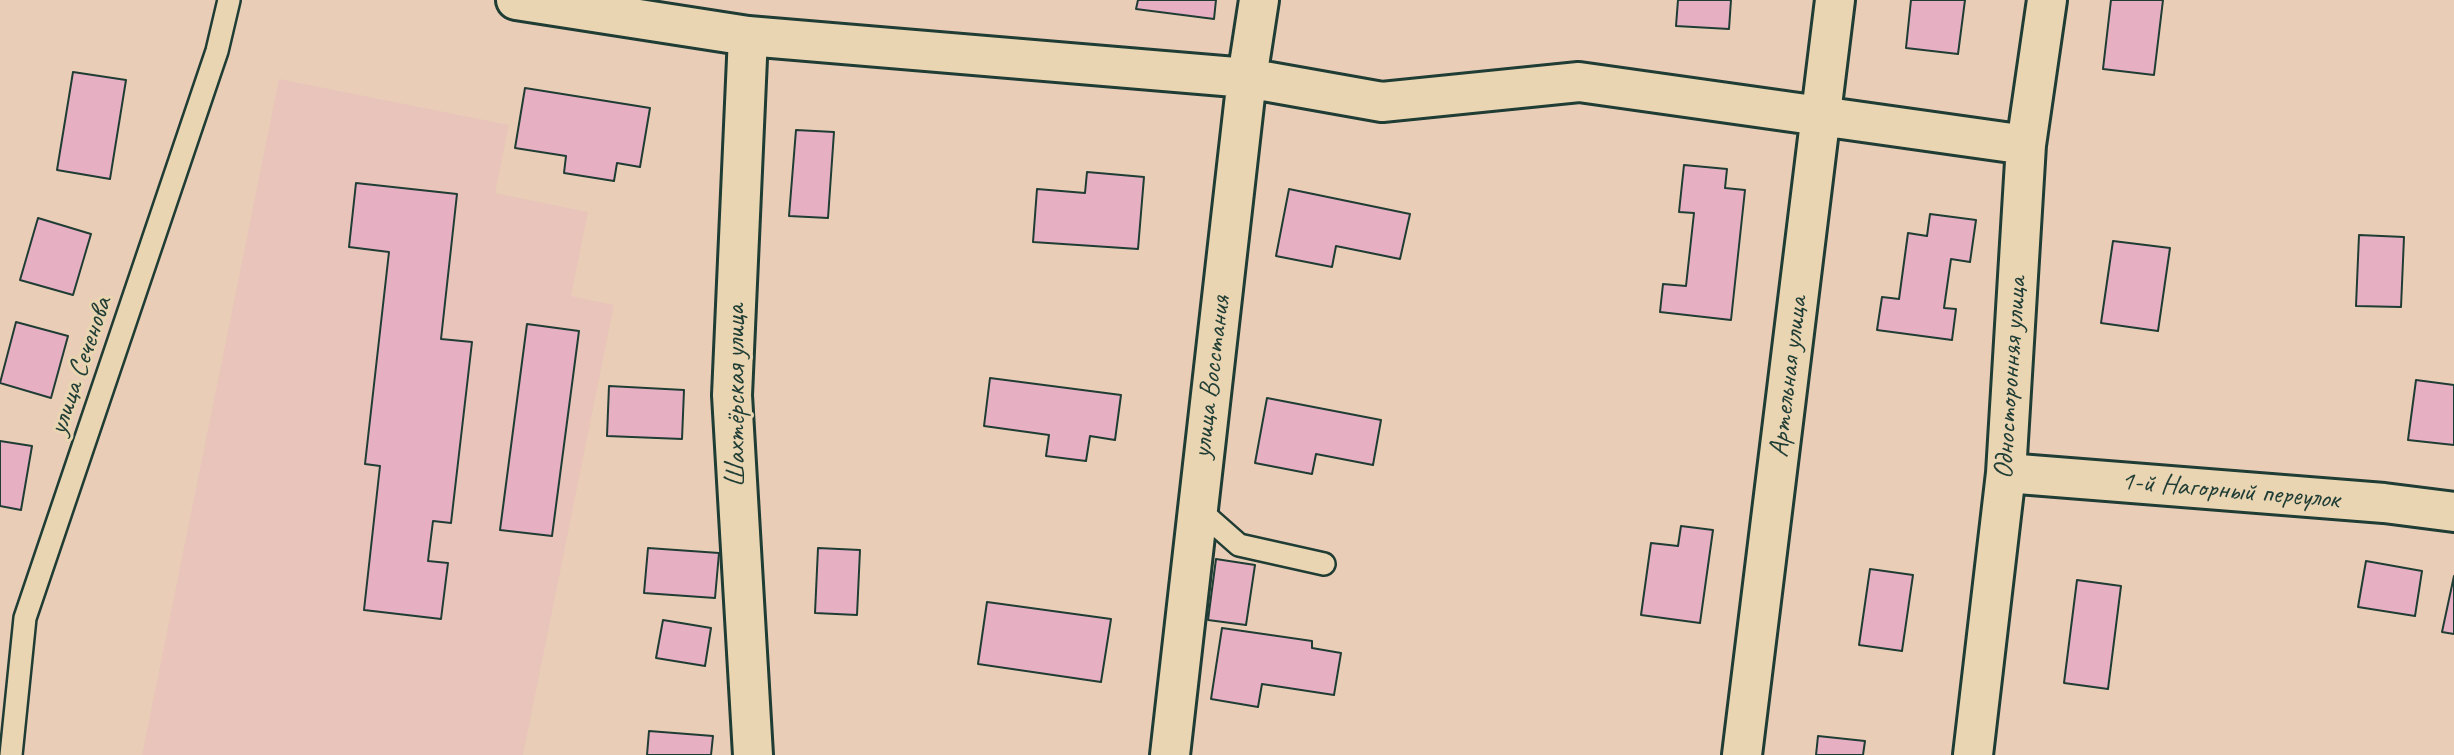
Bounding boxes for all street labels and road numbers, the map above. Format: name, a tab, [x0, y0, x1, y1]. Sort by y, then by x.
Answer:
street label: Односторонняя улица	[1987, 276, 2035, 480]
street label: улица Сеченова	[42, 293, 120, 439]
street label: улица Восстания	[1185, 294, 1239, 460]
street label: Артельная улица	[1762, 295, 1816, 459]
street label: Шахтёрская улица	[720, 305, 754, 487]
street label: 1-й Нагорный переулок	[2119, 465, 2341, 517]

